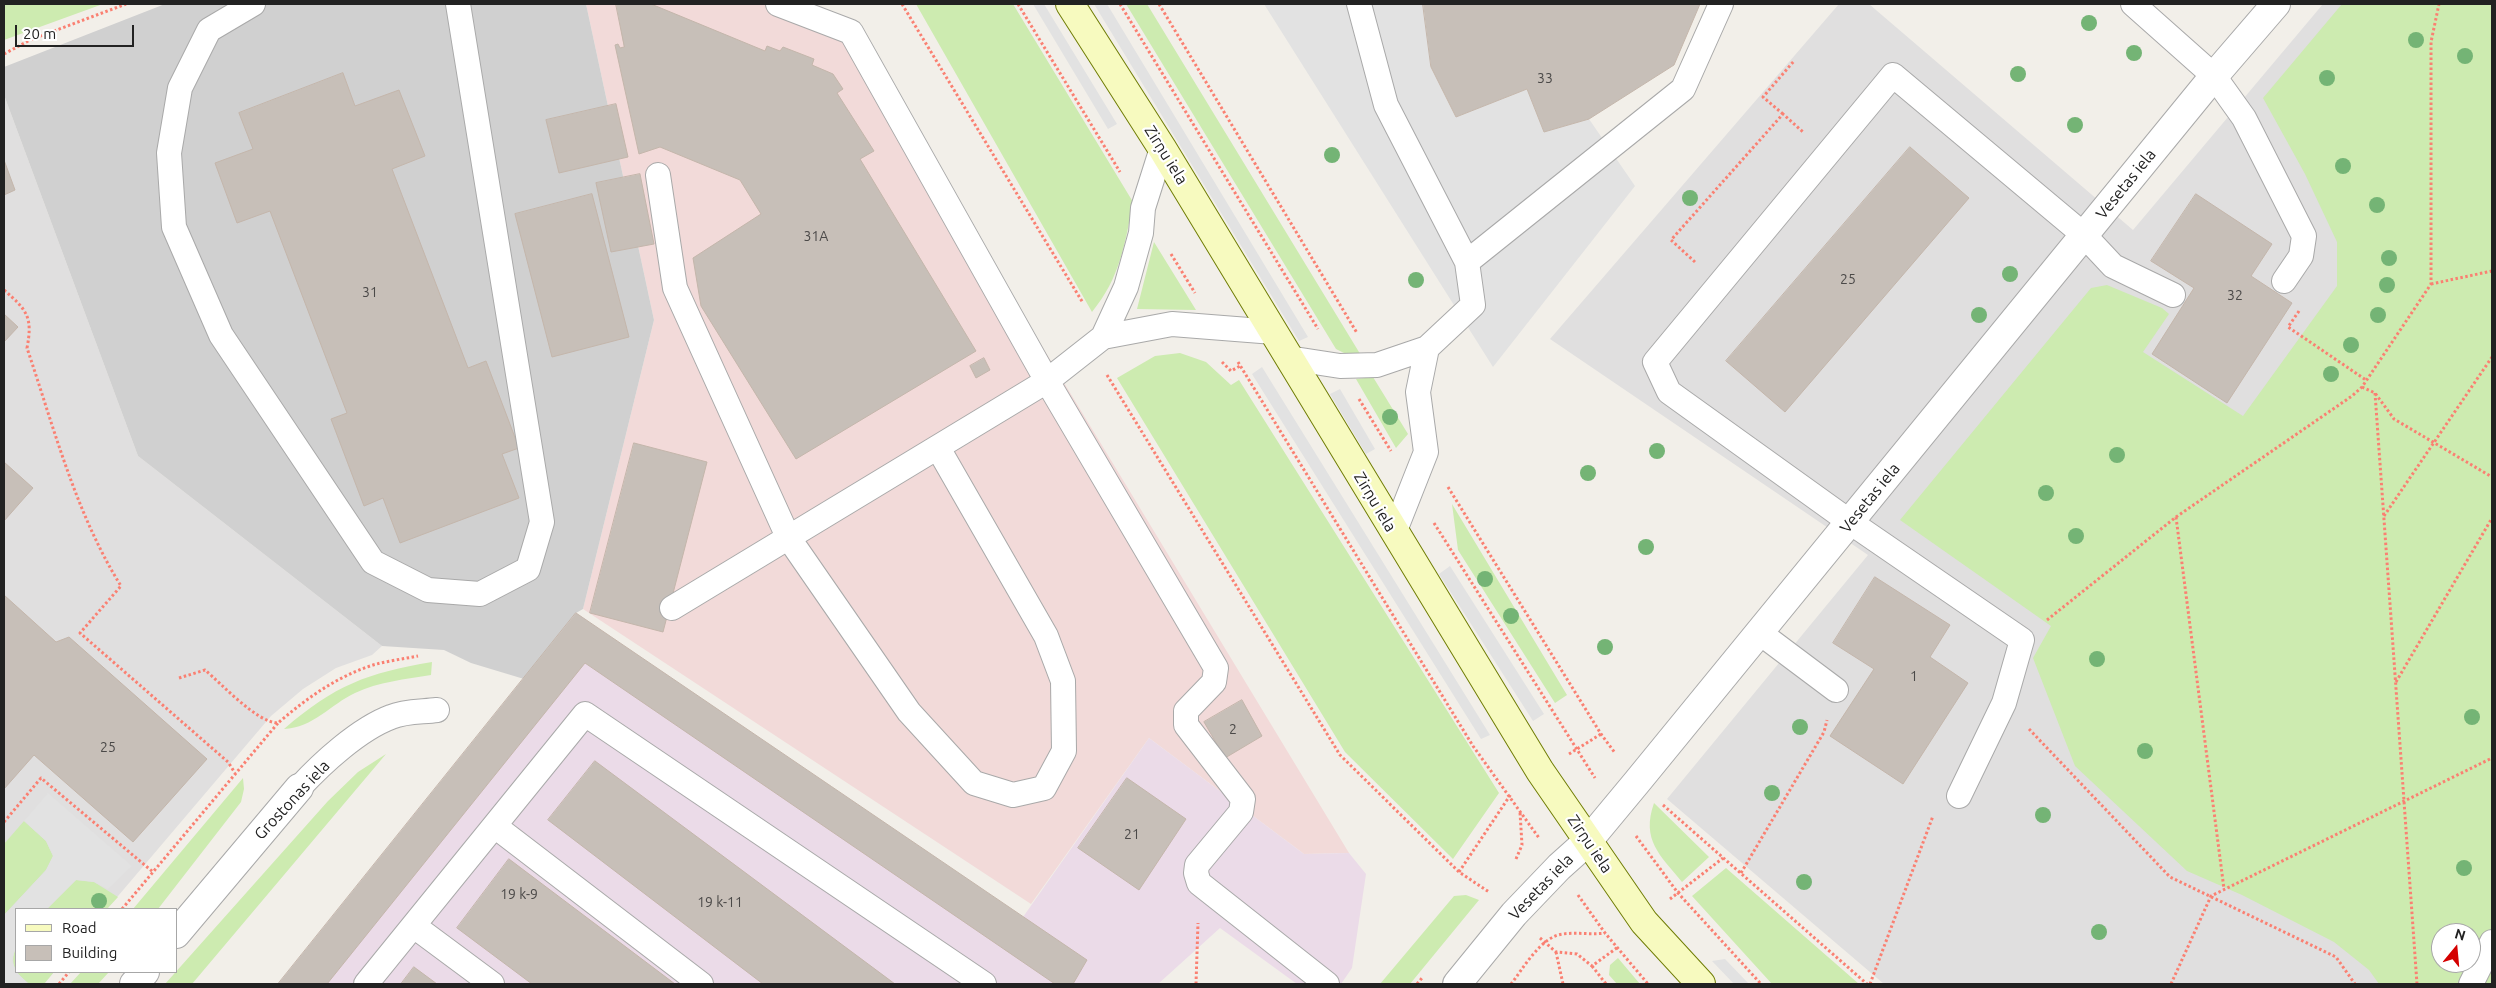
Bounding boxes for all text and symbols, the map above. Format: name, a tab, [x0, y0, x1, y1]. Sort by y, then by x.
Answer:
scale bar	[18, 15, 136, 47]
text: 20 m	[23, 25, 56, 42]
house number: 33	[1537, 70, 1553, 86]
street label: Zirņu iela	[1140, 122, 1192, 188]
street label: Vesetas iela	[2092, 145, 2160, 223]
house number: 31A	[804, 228, 828, 244]
house number: 25	[1840, 271, 1856, 287]
house number: 31	[362, 284, 378, 300]
house number: 32	[2227, 287, 2243, 303]
street label: Vesetas iela	[1836, 459, 1904, 537]
street label: Zirņu iela	[1350, 469, 1400, 535]
house number: 1	[1910, 668, 1918, 684]
house number: 2	[1229, 721, 1237, 737]
house number: 25	[100, 739, 116, 755]
street label: Grostonas iela	[250, 756, 334, 844]
street label: Zirņu iela	[1564, 811, 1616, 877]
house number: 21	[1124, 826, 1140, 842]
street label: Vesetas iela	[1505, 850, 1577, 924]
house number: 19 k-9	[500, 886, 538, 902]
house number: 19 k-11	[697, 894, 743, 910]
legend	[15, 908, 178, 973]
text: Road	[62, 919, 97, 936]
north arrow	[2431, 923, 2481, 973]
text: N	[2453, 925, 2467, 944]
text: Building	[62, 944, 117, 961]

